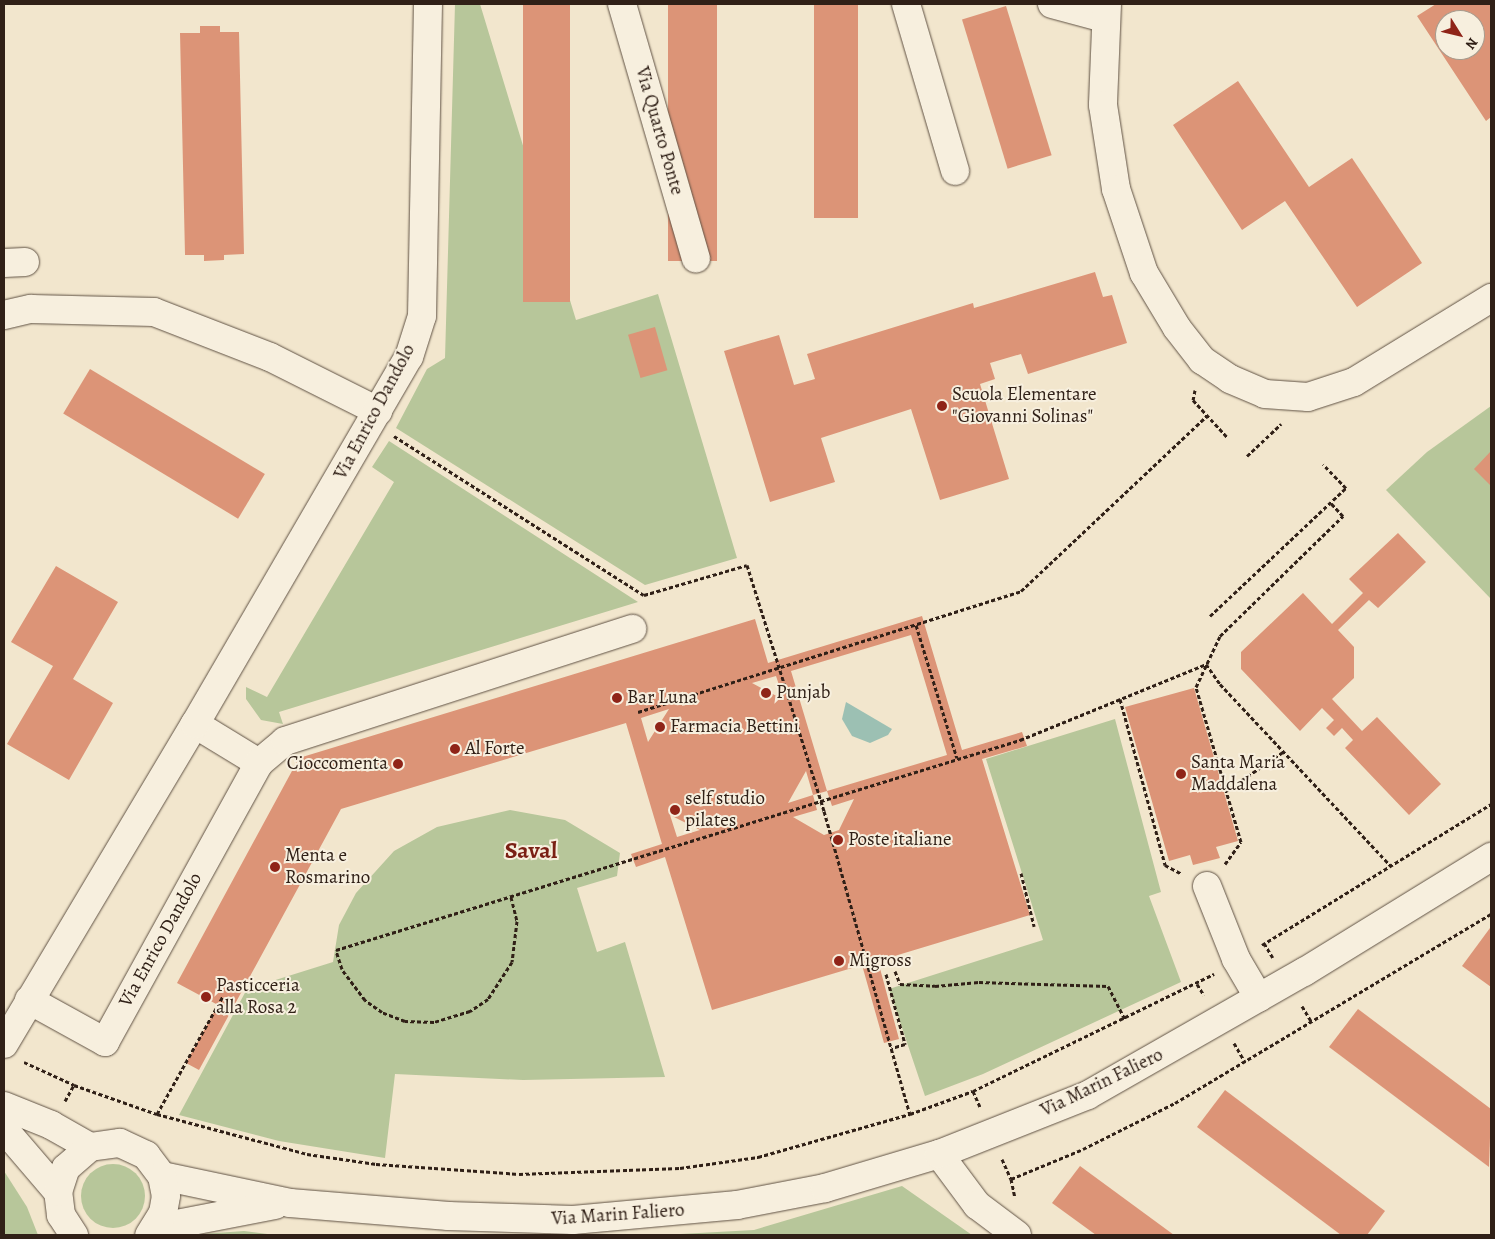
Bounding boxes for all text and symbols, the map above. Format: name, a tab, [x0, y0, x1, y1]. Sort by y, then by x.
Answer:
north arrow	[1435, 10, 1485, 60]
text: N	[1461, 34, 1482, 53]
street label: Via Quarto Ponte	[630, 64, 688, 198]
street label: Via Enrico Dandolo	[330, 340, 420, 484]
place label: Scuola Elementare "Giovanni Solinas"	[952, 384, 1097, 428]
marker: Scuola Elementare "Giovanni Solinas"	[936, 400, 948, 412]
place label: Punjab	[776, 682, 830, 704]
place label: Bar Luna	[627, 687, 697, 709]
marker: Punjab	[760, 687, 772, 699]
marker: Bar Luna	[611, 692, 623, 704]
place label: Farmacia Bettini	[670, 716, 799, 738]
marker: Farmacia Bettini	[654, 721, 666, 733]
place label: Al Forte	[465, 738, 525, 760]
marker: Al Forte	[449, 743, 461, 755]
place label: Santa Maria Maddalena	[1191, 752, 1285, 796]
place label: Cioccomenta	[287, 753, 388, 775]
marker: Cioccomenta	[392, 758, 404, 770]
marker: Santa Maria Maddalena	[1175, 768, 1187, 780]
place label: self studio pilates	[685, 788, 765, 832]
marker: self studio pilates	[669, 804, 681, 816]
place label: Poste italiane	[848, 829, 952, 851]
marker: Poste italiane	[832, 834, 844, 846]
district label: Saval	[505, 837, 557, 865]
place label: Menta e Rosmarino	[285, 845, 370, 889]
marker: Menta e Rosmarino	[269, 861, 281, 873]
street label: Via Enrico Dandolo	[115, 869, 207, 1011]
place label: Migross	[849, 950, 912, 972]
marker: Migross	[833, 955, 845, 967]
place label: Pasticceria alla Rosa 2	[216, 975, 300, 1019]
marker: Pasticceria alla Rosa 2	[200, 991, 212, 1003]
street label: Via Marin Faliero	[1037, 1044, 1167, 1122]
street label: Via Marin Faliero	[551, 1199, 685, 1231]

